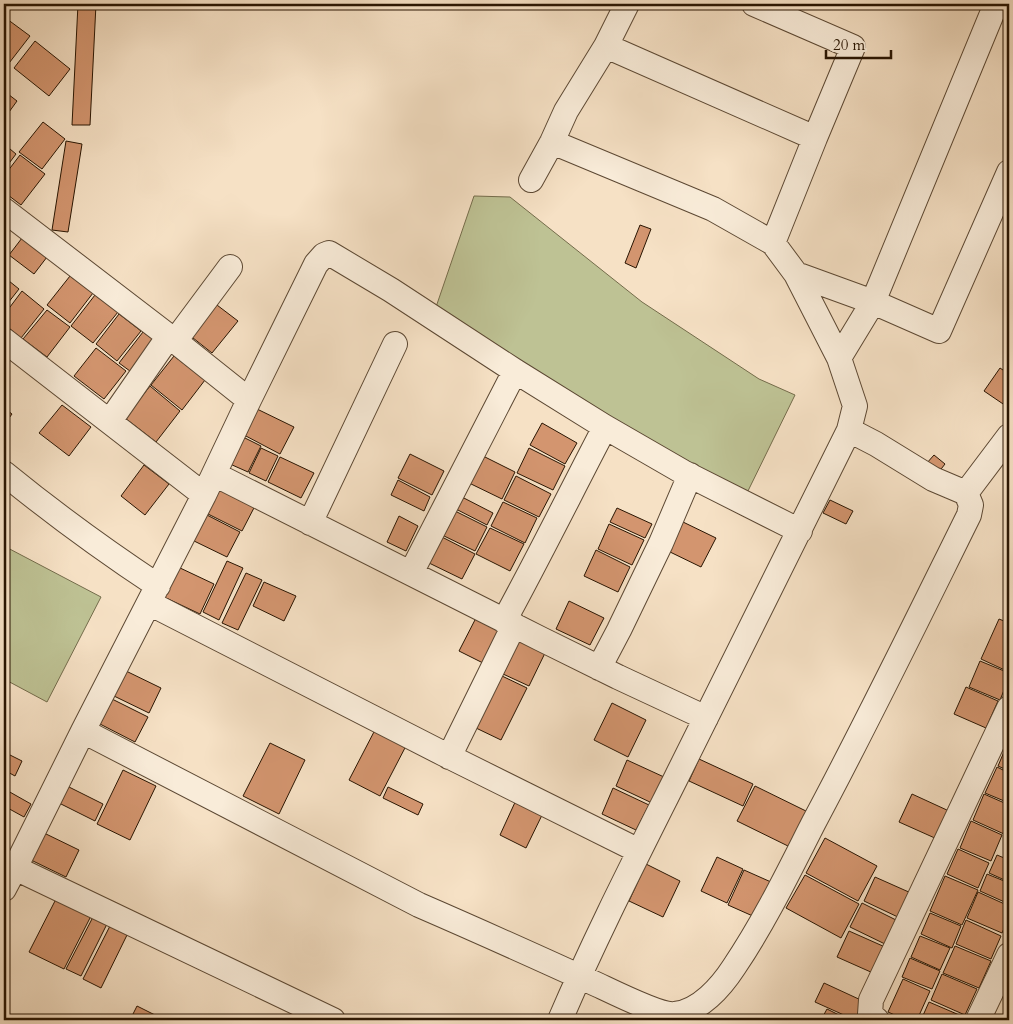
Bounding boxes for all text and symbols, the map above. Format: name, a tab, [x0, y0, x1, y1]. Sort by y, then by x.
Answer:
scale bar	[826, 28, 890, 60]
text: 20 m	[833, 35, 865, 55]

